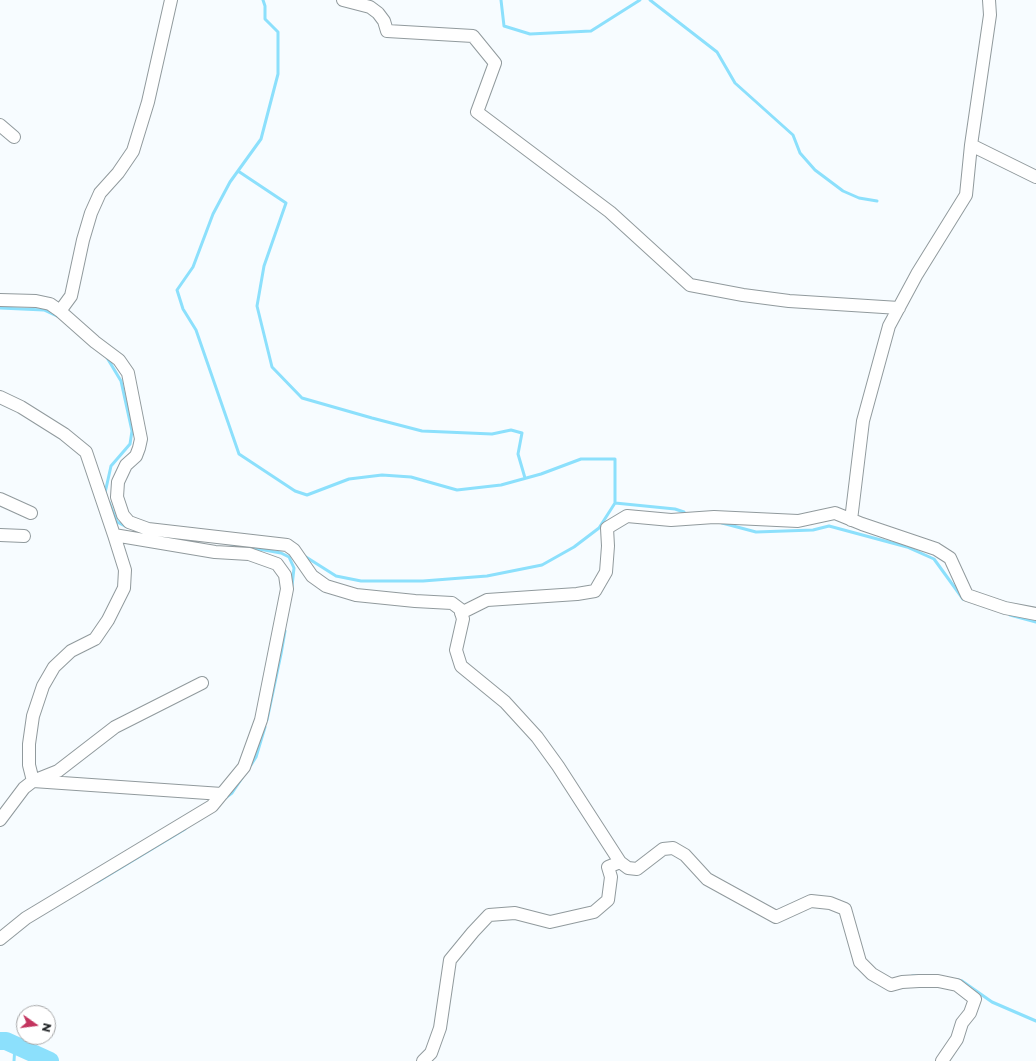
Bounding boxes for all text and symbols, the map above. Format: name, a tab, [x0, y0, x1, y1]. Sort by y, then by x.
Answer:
north arrow	[16, 1005, 56, 1045]
text: N	[39, 1022, 55, 1034]

